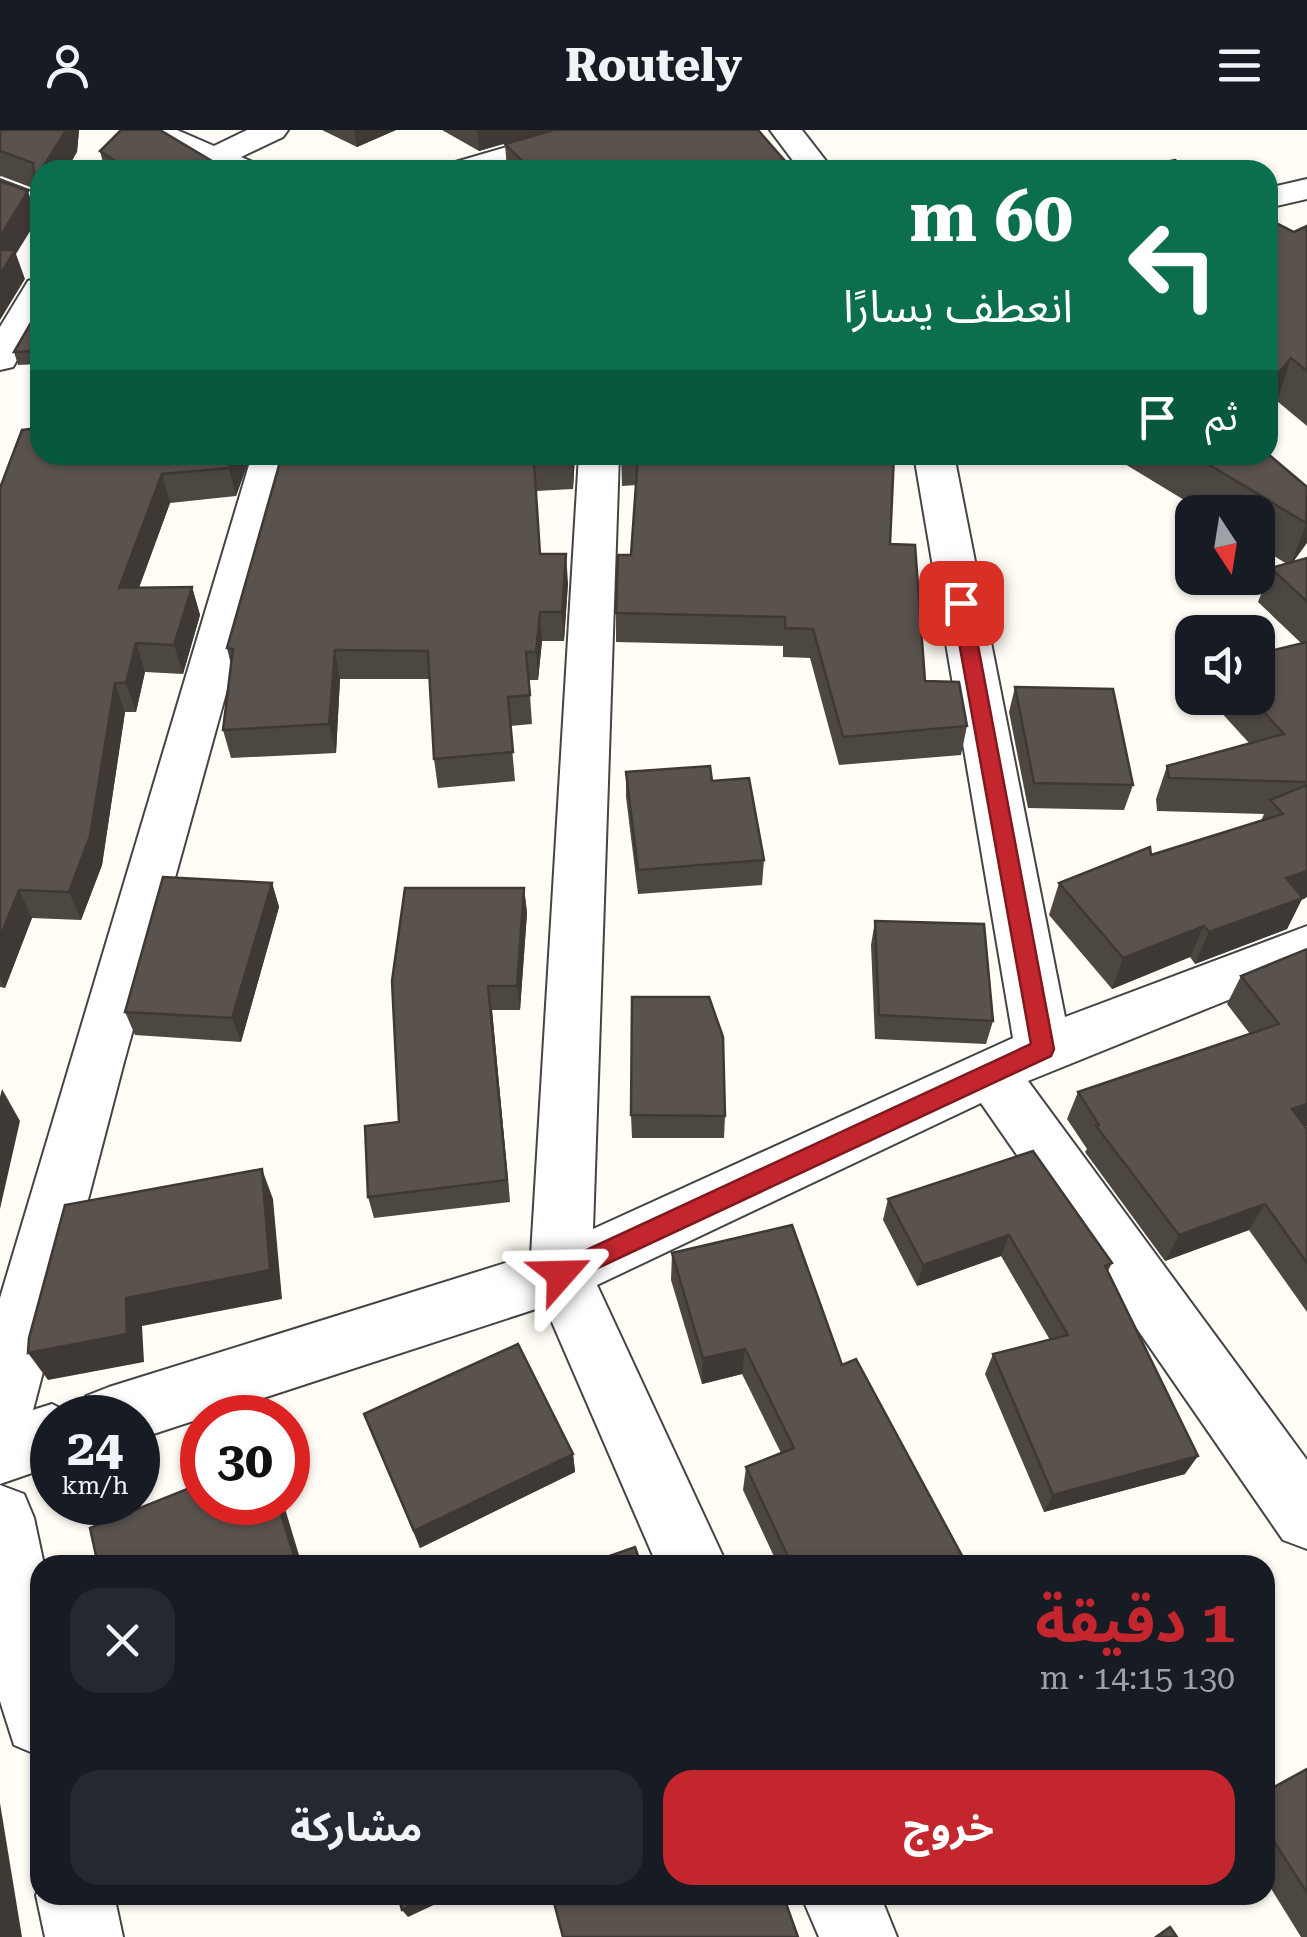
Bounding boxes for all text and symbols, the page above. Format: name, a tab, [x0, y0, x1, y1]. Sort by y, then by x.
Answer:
icon: person	[40, 38, 95, 93]
icon: menu	[1212, 38, 1267, 93]
text: Routely	[565, 39, 742, 92]
text: 60 m	[909, 176, 1073, 258]
icon: left	[1108, 200, 1238, 330]
text: انعطف يسارًا	[843, 280, 1073, 333]
icon: arrive	[1130, 390, 1185, 445]
text: ثم	[1205, 395, 1238, 439]
north arrow	[1175, 495, 1275, 595]
map controls	[1175, 495, 1275, 715]
pin	[919, 561, 1004, 646]
icon: arrive	[934, 576, 989, 631]
button: sound	[1175, 615, 1275, 715]
position arrow	[509, 1222, 613, 1326]
speed limit sign: 30	[180, 1395, 310, 1525]
text: 24	[67, 1419, 123, 1477]
text: km/h	[62, 1471, 128, 1500]
text: 1 دقيقة	[1035, 1586, 1235, 1657]
button: close	[70, 1588, 175, 1693]
text: 130 m · 14:15	[1040, 1659, 1235, 1697]
button: مشاركة	[70, 1770, 643, 1885]
button: خروج	[663, 1770, 1235, 1885]

